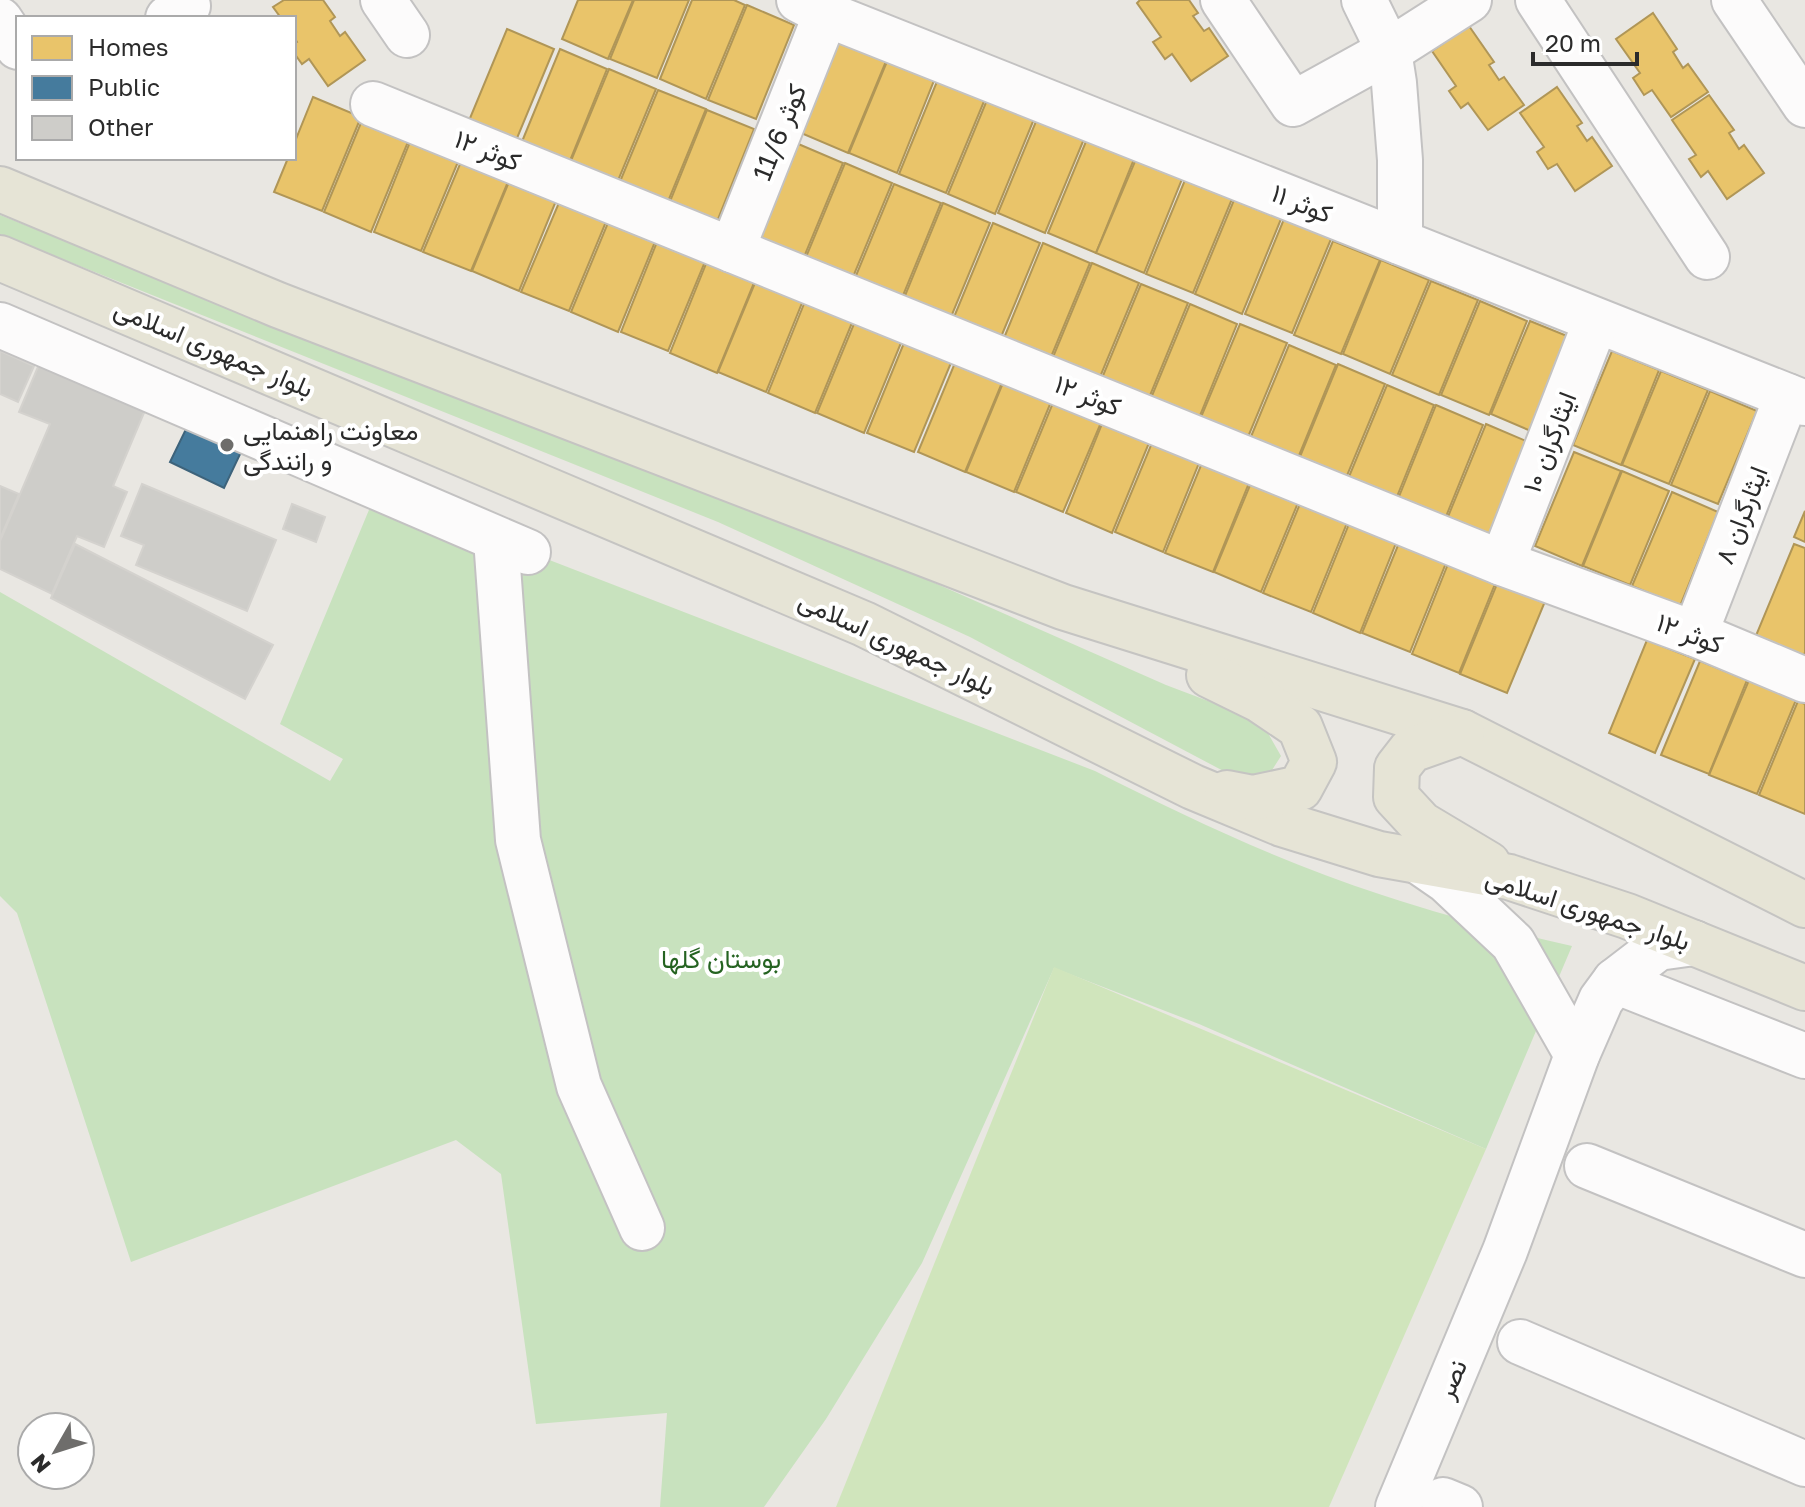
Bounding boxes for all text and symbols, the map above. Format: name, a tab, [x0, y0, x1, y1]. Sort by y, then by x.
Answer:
legend	[16, 16, 296, 160]
scale bar	[1533, 16, 1637, 66]
text: 20 m	[1545, 28, 1601, 57]
text: Homes	[88, 32, 169, 61]
text: Public	[88, 72, 160, 101]
street label: کوثر 11/6	[746, 79, 813, 185]
text: Other	[88, 112, 153, 141]
street label: کوثر ۱۲	[450, 123, 526, 178]
street label: کوثر ۱۱	[1267, 177, 1337, 230]
street label: بلوار جمهوری اسلامی	[110, 292, 318, 405]
street label: کوثر ۱۲	[1050, 368, 1126, 423]
street label: ایثارگران ۱۰	[1516, 387, 1583, 497]
place label: معاونت راهنمایی و رانندگی	[243, 415, 418, 477]
marker: معاونت راهنمایی و رانندگی	[218, 436, 236, 454]
street label: ایثارگران ۸	[1708, 462, 1775, 569]
street label: بلوار جمهوری اسلامی	[794, 584, 1000, 703]
street label: کوثر ۱۲	[1652, 606, 1728, 661]
street label: بلوار جمهوری اسلامی	[1482, 861, 1694, 958]
park label: بوستان گلها	[661, 943, 781, 975]
street label: نصر	[1429, 1355, 1474, 1405]
north arrow	[16, 1411, 96, 1491]
text: N	[24, 1449, 56, 1479]

